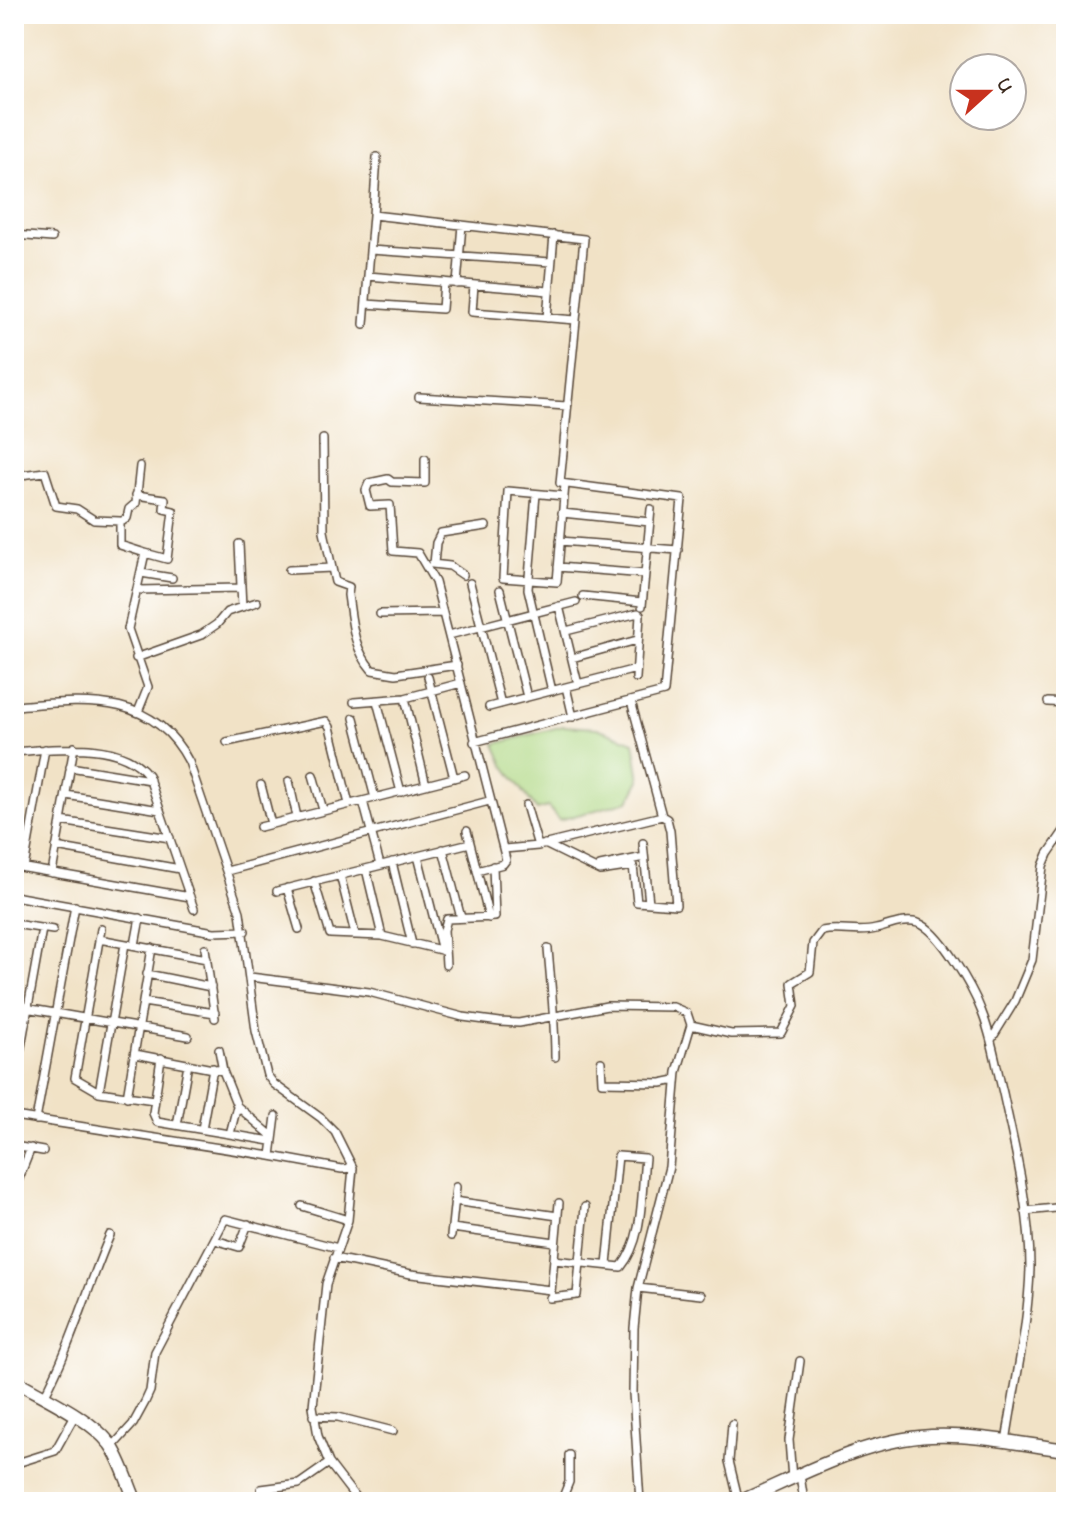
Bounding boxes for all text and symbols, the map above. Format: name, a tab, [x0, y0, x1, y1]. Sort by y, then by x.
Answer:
north arrow	[948, 52, 1028, 132]
text: U	[986, 74, 1021, 98]

